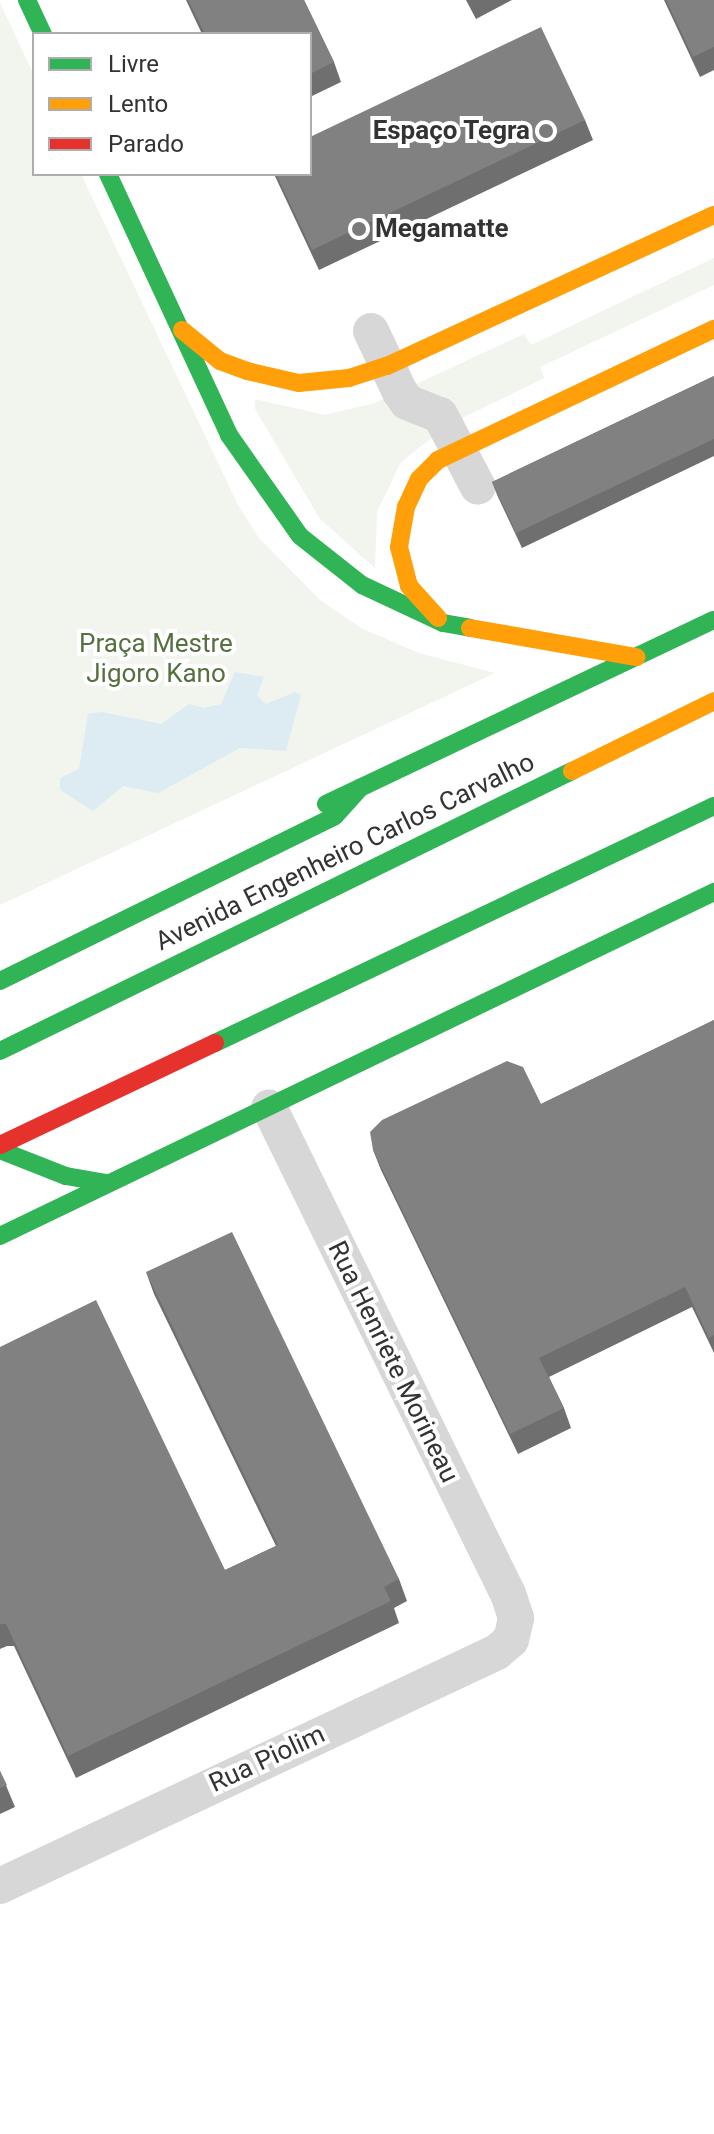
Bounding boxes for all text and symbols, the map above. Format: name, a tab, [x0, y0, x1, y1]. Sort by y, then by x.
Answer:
legend	[32, 32, 312, 176]
text: Livre	[108, 50, 159, 78]
text: Lento	[108, 90, 168, 118]
place label: Espaço Tegra	[372, 115, 530, 147]
marker: Espaço Tegra	[537, 122, 555, 140]
text: Parado	[108, 130, 184, 158]
place label: Megamatte	[375, 213, 509, 245]
marker: Megamatte	[350, 220, 368, 238]
park label: Praça Mestre Jigoro Kano	[79, 628, 233, 690]
street label: Avenida Engenheiro Carlos Carvalho	[150, 746, 540, 958]
street label: Rua Henriete Morineau	[321, 1236, 465, 1488]
street label: Rua Piolim	[204, 1719, 330, 1799]

